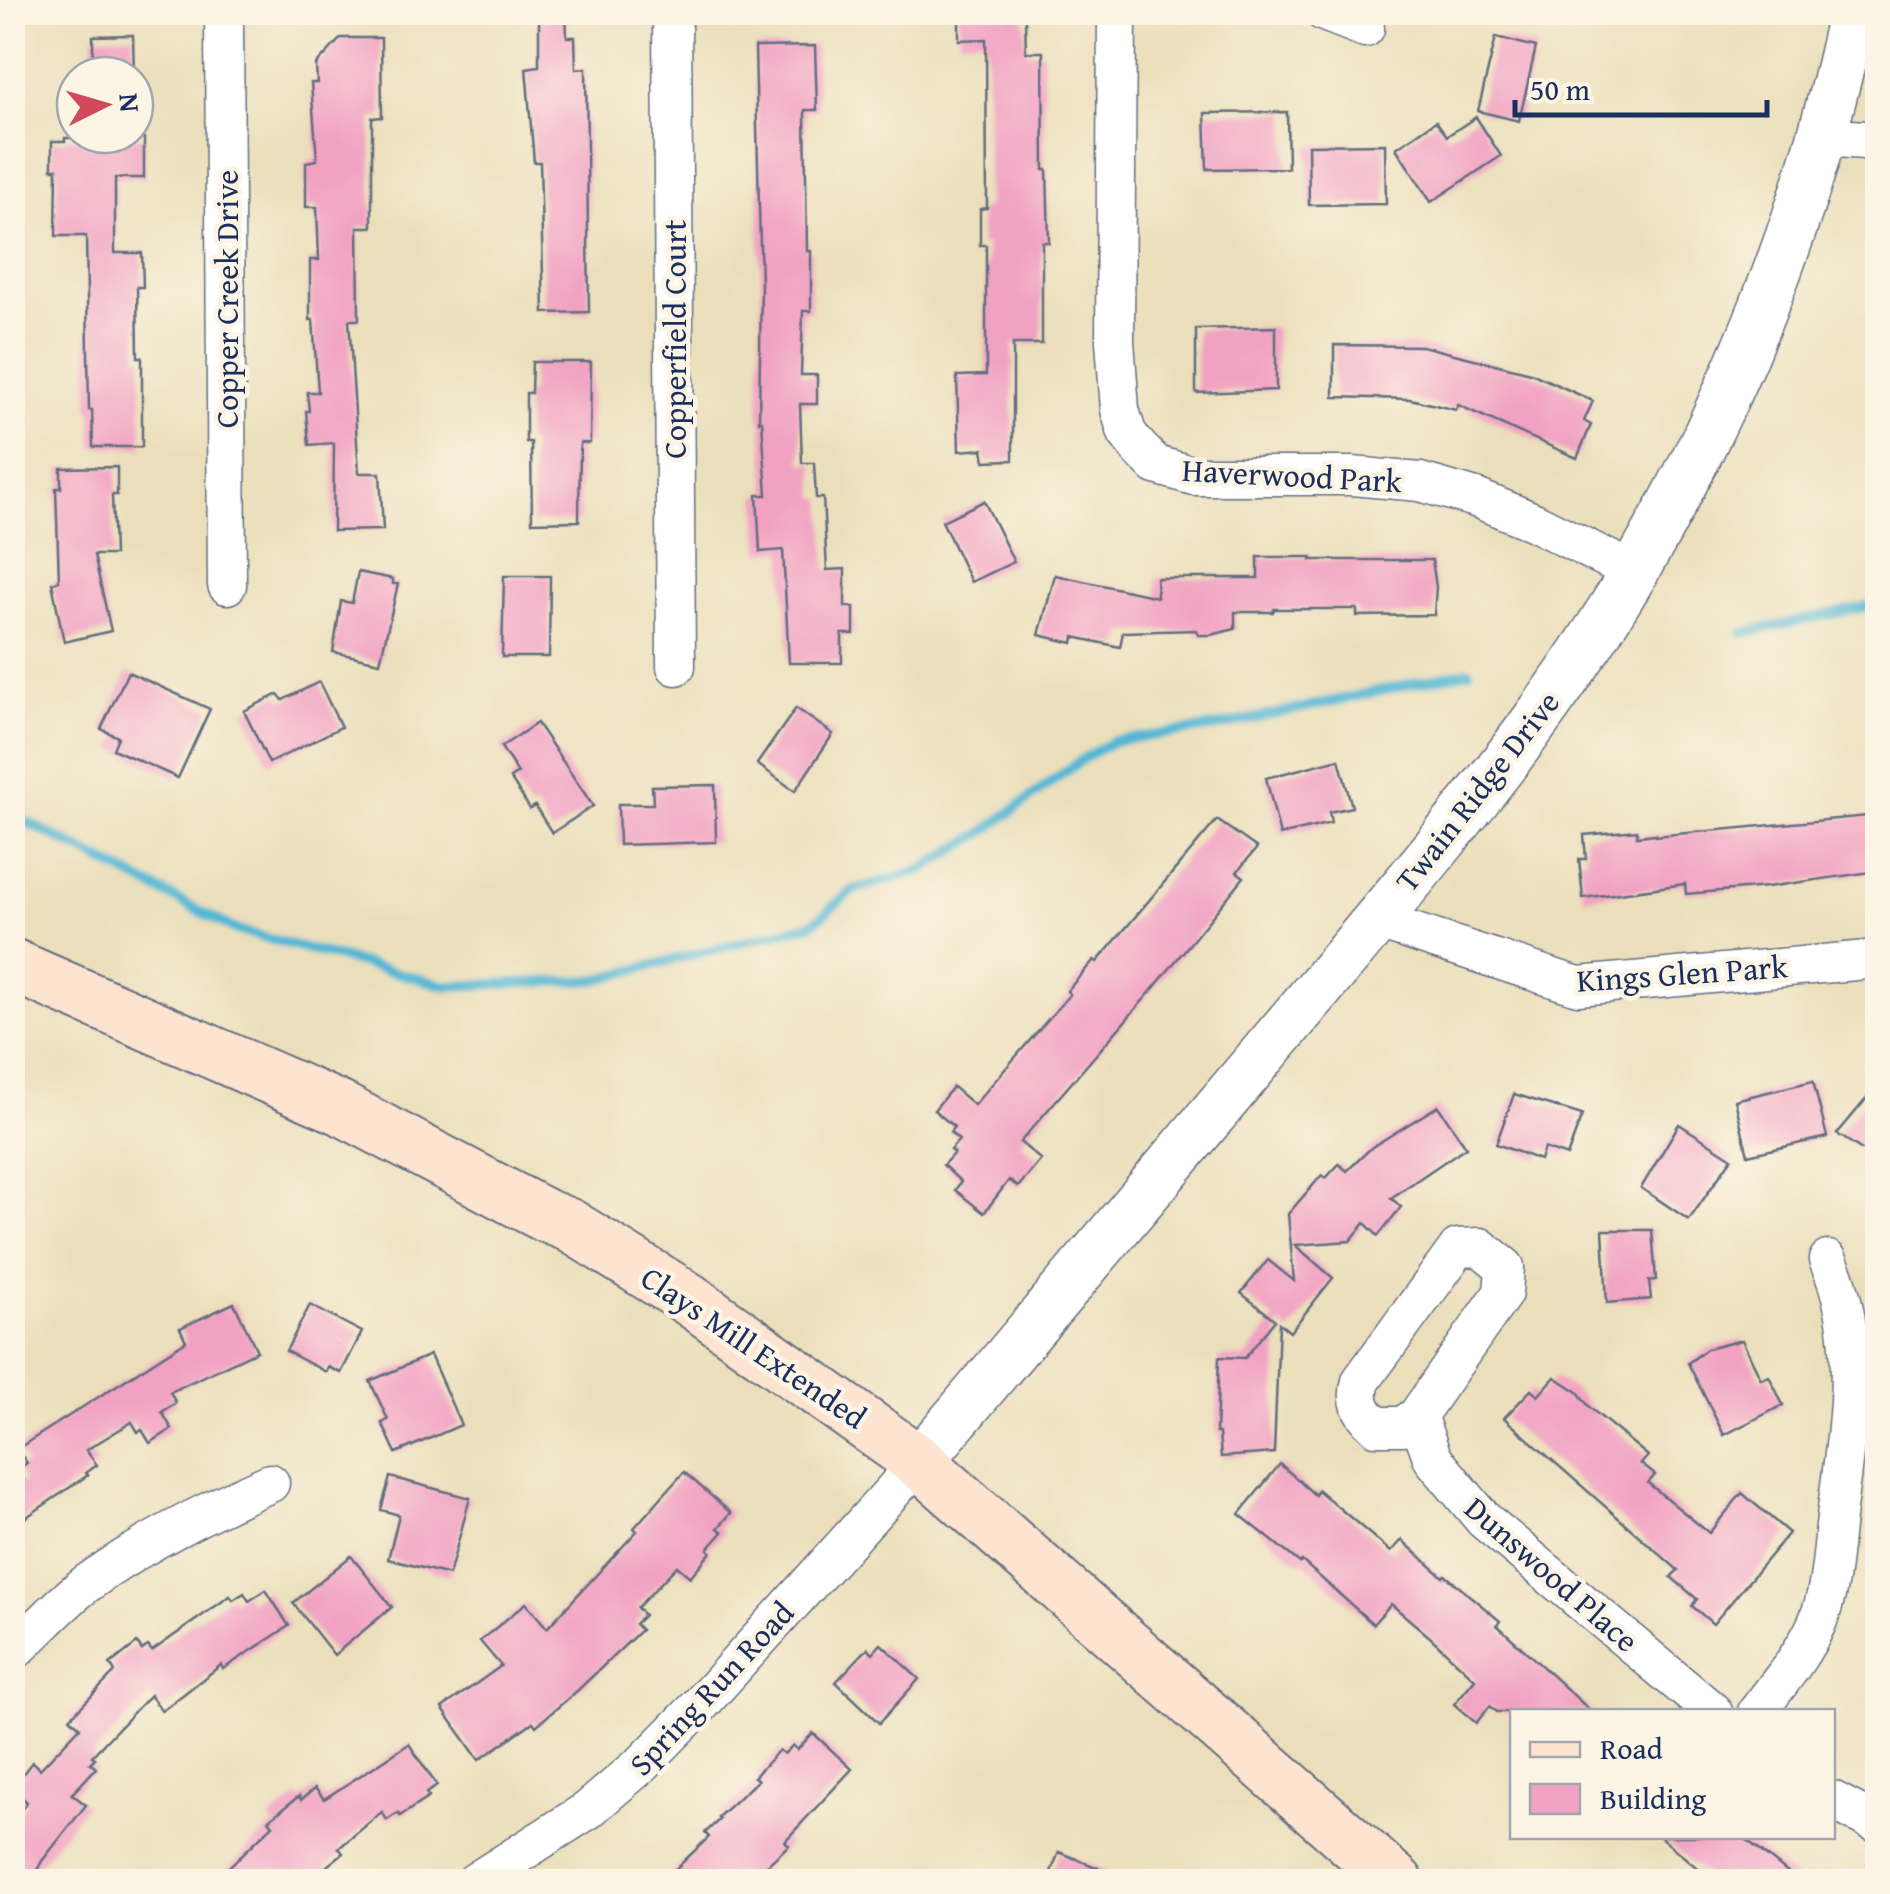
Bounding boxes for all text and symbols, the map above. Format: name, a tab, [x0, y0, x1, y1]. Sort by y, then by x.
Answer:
north arrow	[55, 55, 155, 155]
scale bar	[1515, 55, 1768, 117]
text: 50 m	[1530, 67, 1590, 111]
text: N	[109, 92, 152, 114]
street label: Copper Creek Drive	[203, 170, 250, 428]
street label: Copperfield Court	[651, 219, 698, 459]
street label: Haverwood Park	[1181, 446, 1404, 504]
street label: Twain Ridge Drive	[1384, 681, 1570, 901]
street label: Kings Glen Park	[1575, 942, 1790, 1004]
street label: Clays Mill Extended	[632, 1254, 876, 1440]
street label: Dunswood Place	[1455, 1485, 1649, 1663]
street label: Spring Run Road	[618, 1590, 804, 1786]
legend	[1510, 1709, 1835, 1839]
text: Road	[1600, 1726, 1663, 1770]
text: Building	[1600, 1776, 1706, 1820]

